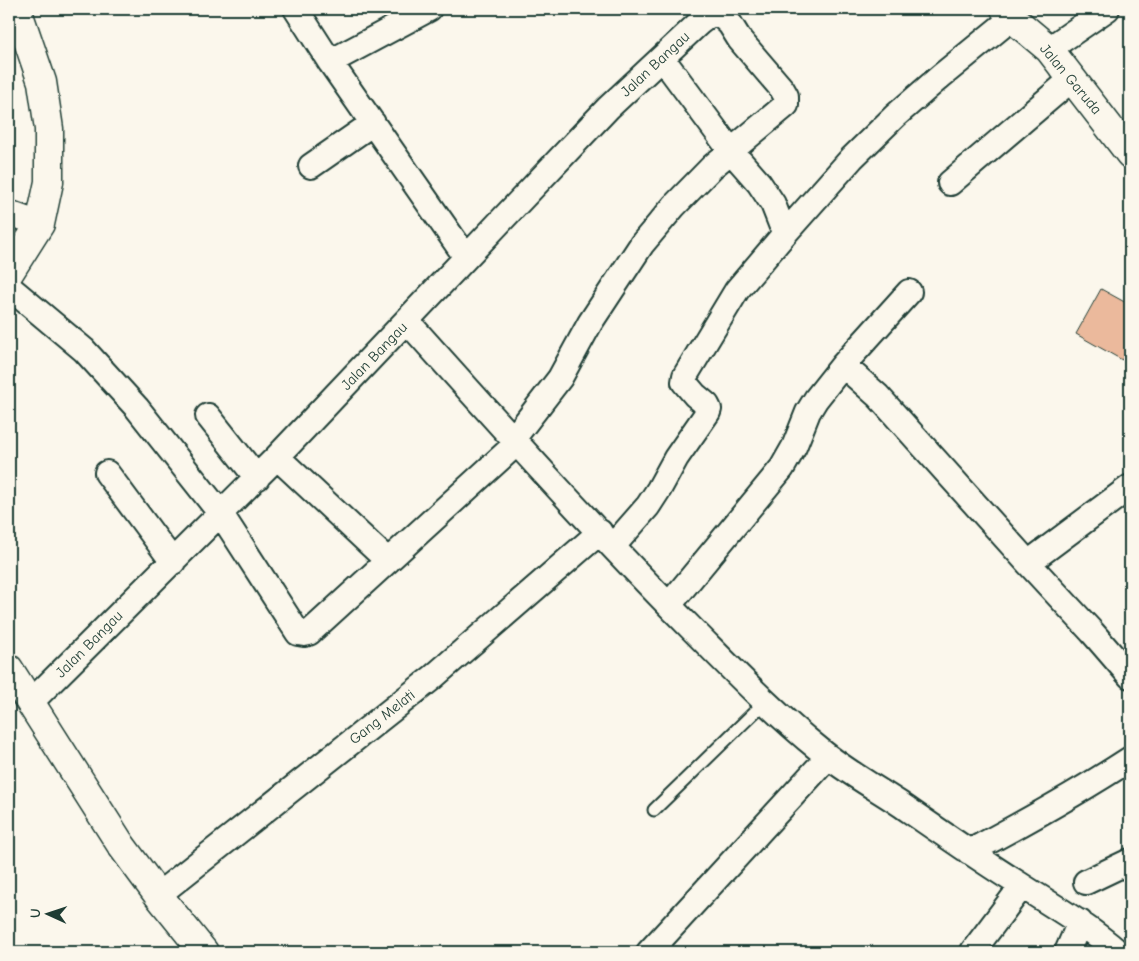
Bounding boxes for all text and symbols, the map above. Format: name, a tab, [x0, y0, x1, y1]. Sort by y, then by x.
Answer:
street label: Jalan Bangau	[617, 28, 693, 100]
street label: Jalan Garuda	[1036, 40, 1106, 118]
street label: Jalan Bangau	[337, 318, 411, 394]
street label: Jalan Bangau	[52, 607, 126, 681]
street label: Gang Melati	[346, 686, 418, 748]
north arrow	[22, 888, 72, 938]
text: U	[27, 908, 44, 918]

